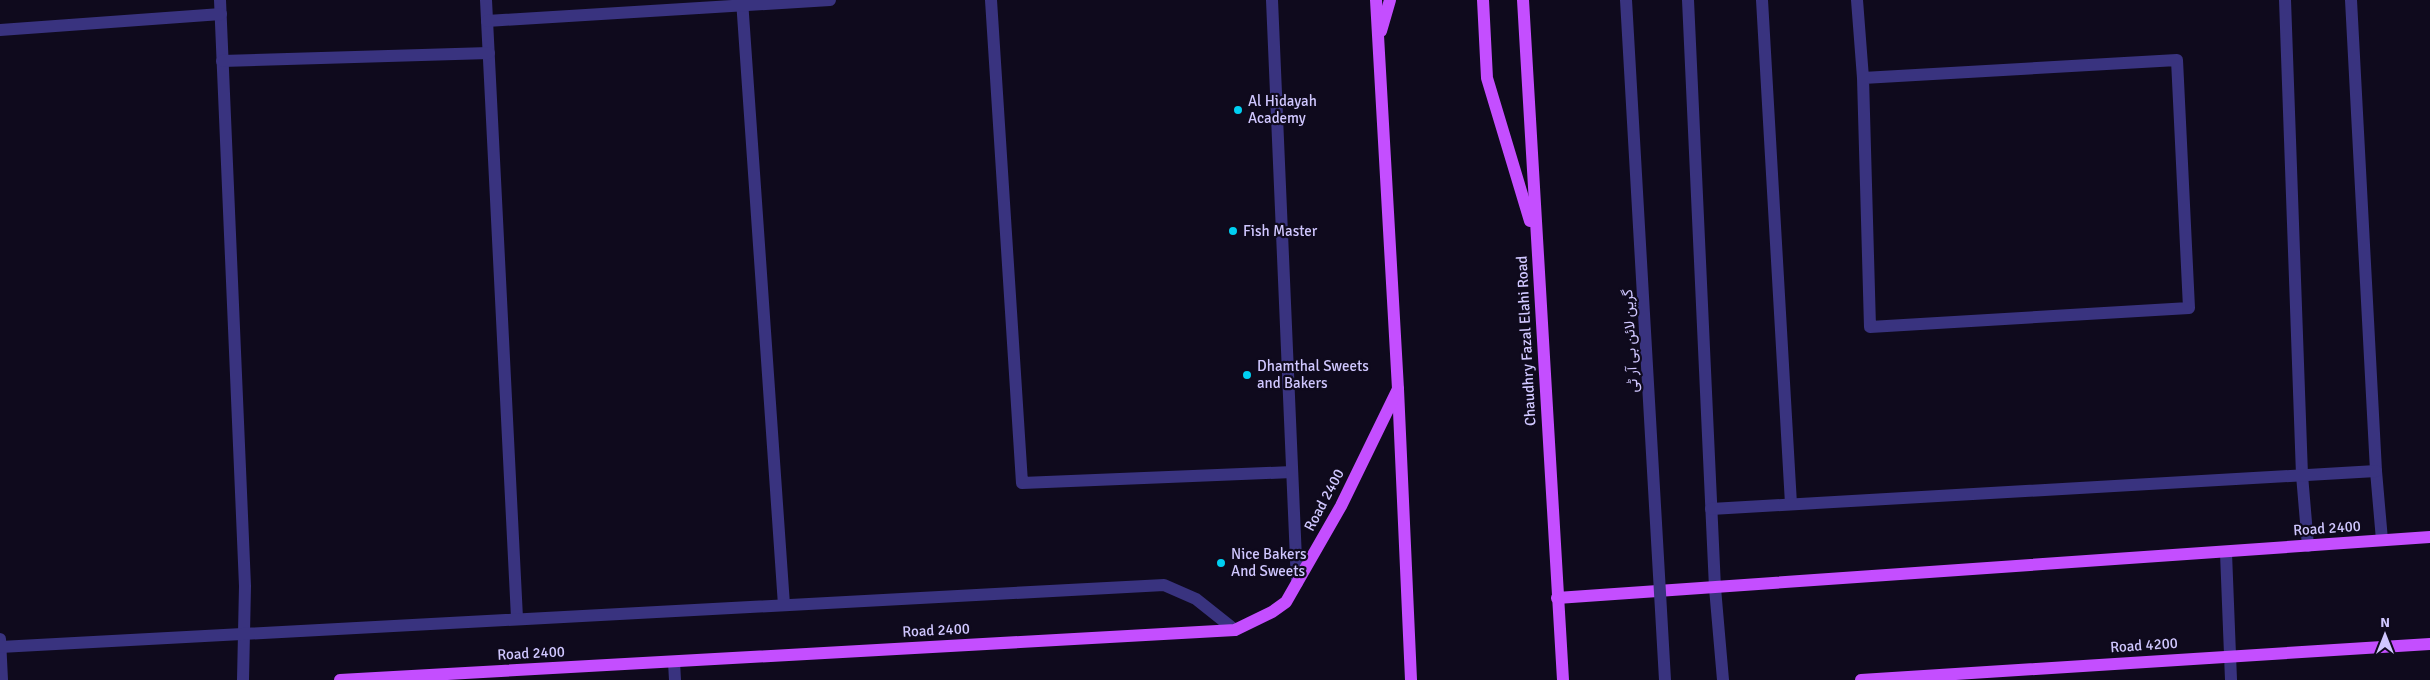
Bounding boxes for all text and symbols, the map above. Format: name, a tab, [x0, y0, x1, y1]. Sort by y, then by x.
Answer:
place label: Al Hidayah Academy	[1248, 92, 1317, 127]
marker: Al Hidayah Academy	[1232, 104, 1244, 116]
place label: Fish Master	[1243, 222, 1318, 240]
marker: Fish Master	[1227, 225, 1239, 237]
street label: Chaudhry Fazal Elahi Road	[1513, 255, 1539, 427]
street label: گرین لائن بی آر ٹی	[1618, 288, 1643, 393]
place label: Dhamthal Sweets and Bakers	[1257, 357, 1369, 392]
marker: Dhamthal Sweets and Bakers	[1241, 369, 1253, 381]
street label: Road 2400	[1300, 466, 1348, 534]
street label: Road 2400	[2293, 517, 2361, 539]
place label: Nice Bakers And Sweets	[1231, 545, 1307, 580]
marker: Nice Bakers And Sweets	[1215, 557, 1227, 569]
north arrow	[2360, 610, 2410, 660]
text: N	[2380, 614, 2390, 631]
street label: Road 2400	[902, 619, 970, 641]
street label: Road 4200	[2110, 634, 2178, 656]
street label: Road 2400	[497, 642, 565, 664]

